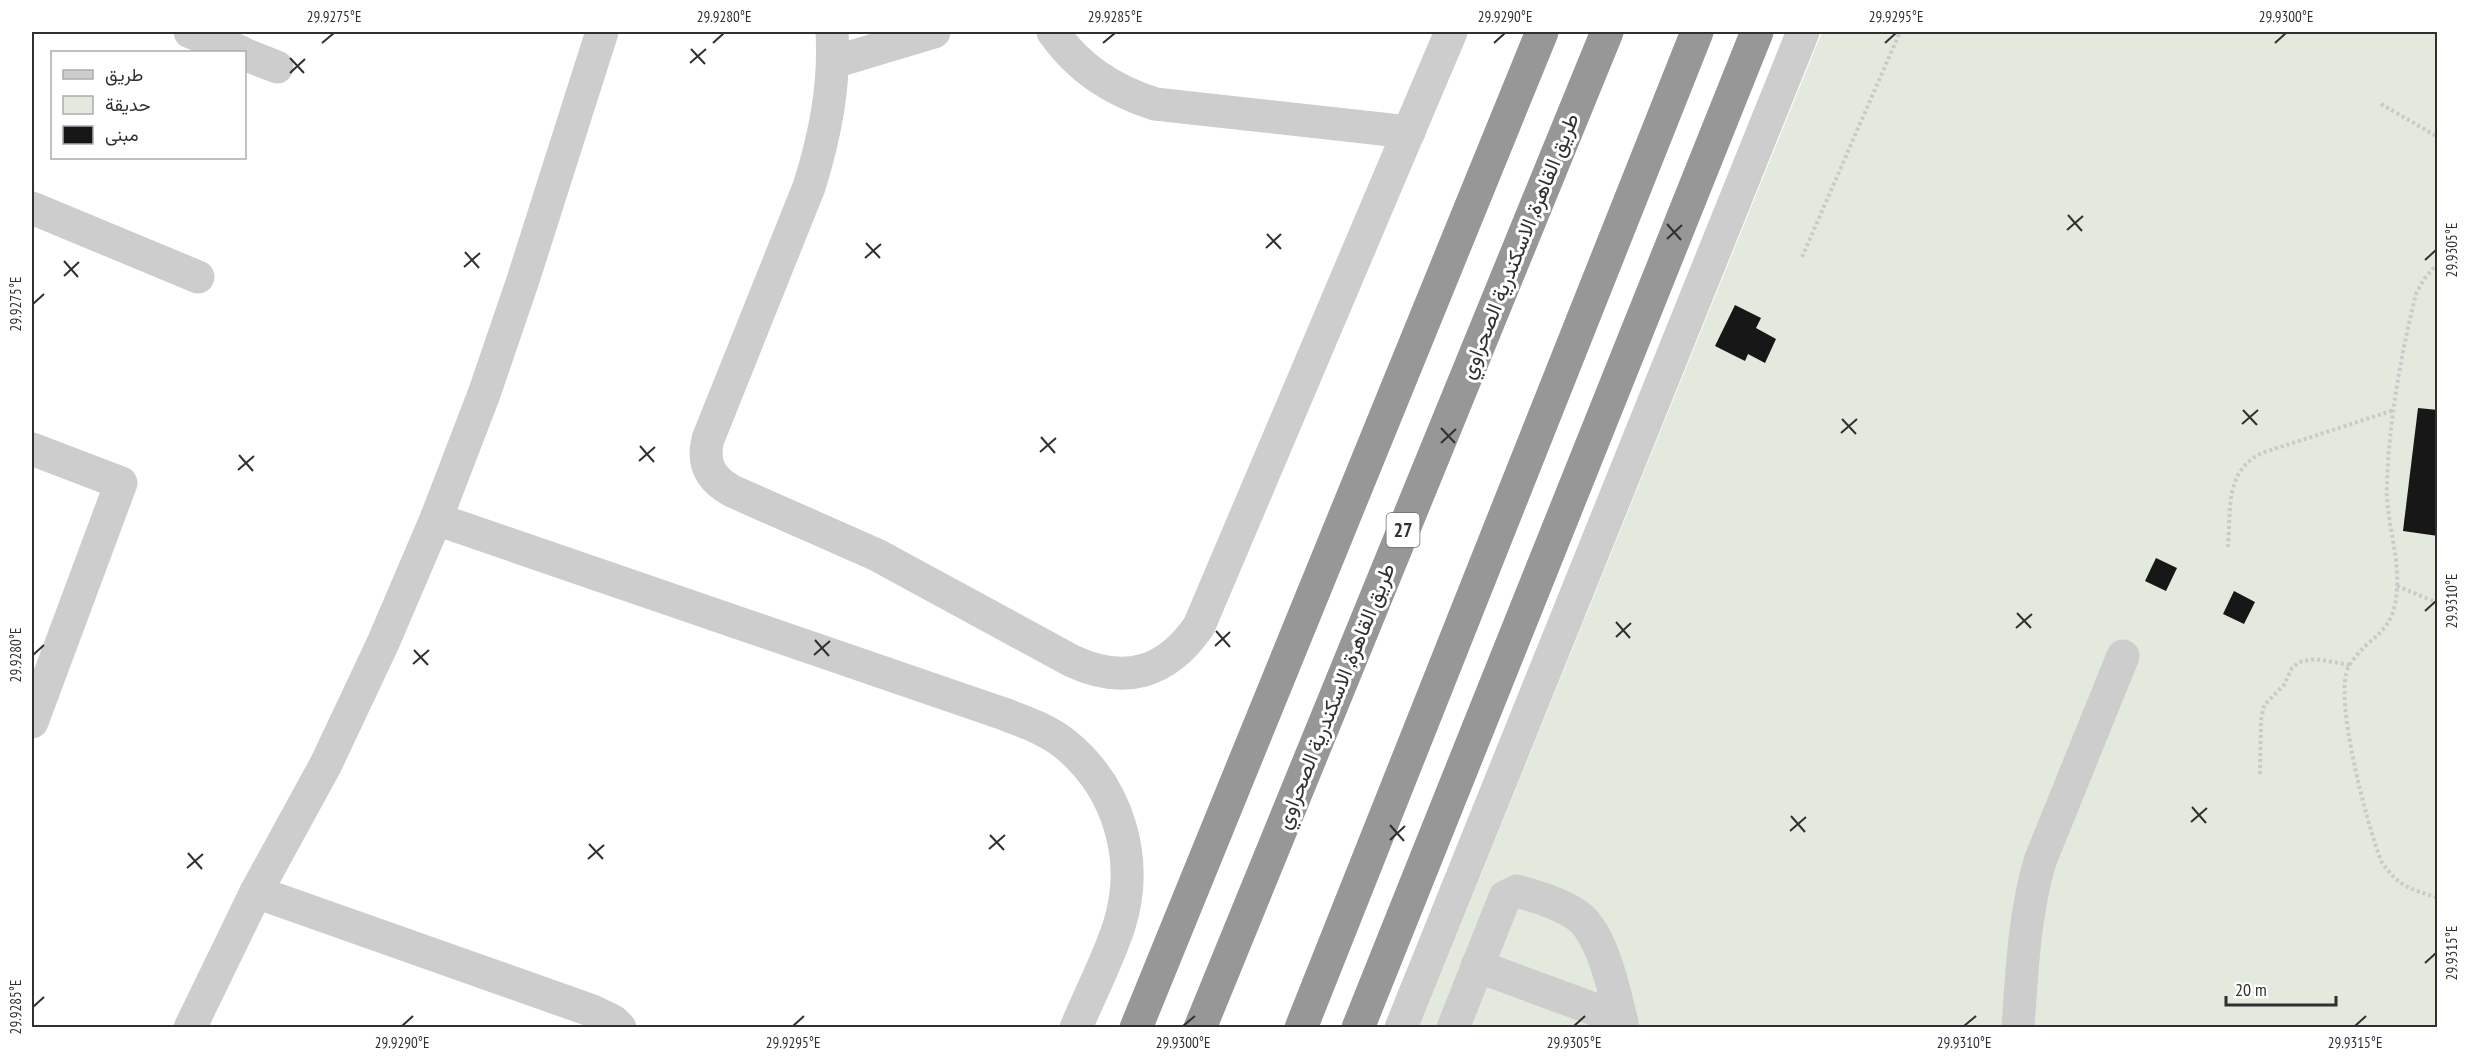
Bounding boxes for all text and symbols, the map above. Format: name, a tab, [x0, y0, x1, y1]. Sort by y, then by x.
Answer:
text: 29.9275°E	[307, 7, 361, 26]
text: 29.9280°E	[697, 7, 751, 26]
text: 29.9285°E	[1088, 7, 1142, 26]
text: 29.9290°E	[1478, 7, 1532, 26]
text: 29.9295°E	[1869, 7, 1923, 26]
text: 29.9300°E	[2259, 7, 2313, 26]
legend	[51, 51, 246, 159]
text: طريق	[105, 63, 143, 86]
text: حديقة	[105, 93, 151, 116]
street label: طريق القاهرة, الاسكندرية الصحراوي	[1453, 109, 1588, 384]
text: مبنى	[105, 123, 139, 146]
text: 29.9305°E	[2442, 223, 2461, 277]
text: 29.9275°E	[6, 277, 25, 331]
road number: 27	[1386, 513, 1420, 547]
street label: طريق القاهرة, الاسكندرية الصحراوي	[1269, 559, 1404, 834]
text: 29.9310°E	[2442, 574, 2461, 628]
text: 29.9280°E	[6, 628, 25, 682]
text: 29.9315°E	[2442, 926, 2461, 980]
scale bar	[2226, 969, 2336, 1007]
text: 20 m	[2235, 978, 2267, 1001]
text: 29.9285°E	[6, 980, 25, 1034]
text: 29.9290°E	[375, 1033, 429, 1052]
text: 29.9295°E	[766, 1033, 820, 1052]
text: 29.9300°E	[1156, 1033, 1210, 1052]
text: 29.9305°E	[1547, 1033, 1601, 1052]
text: 29.9310°E	[1937, 1033, 1991, 1052]
text: 29.9315°E	[2328, 1033, 2382, 1052]

